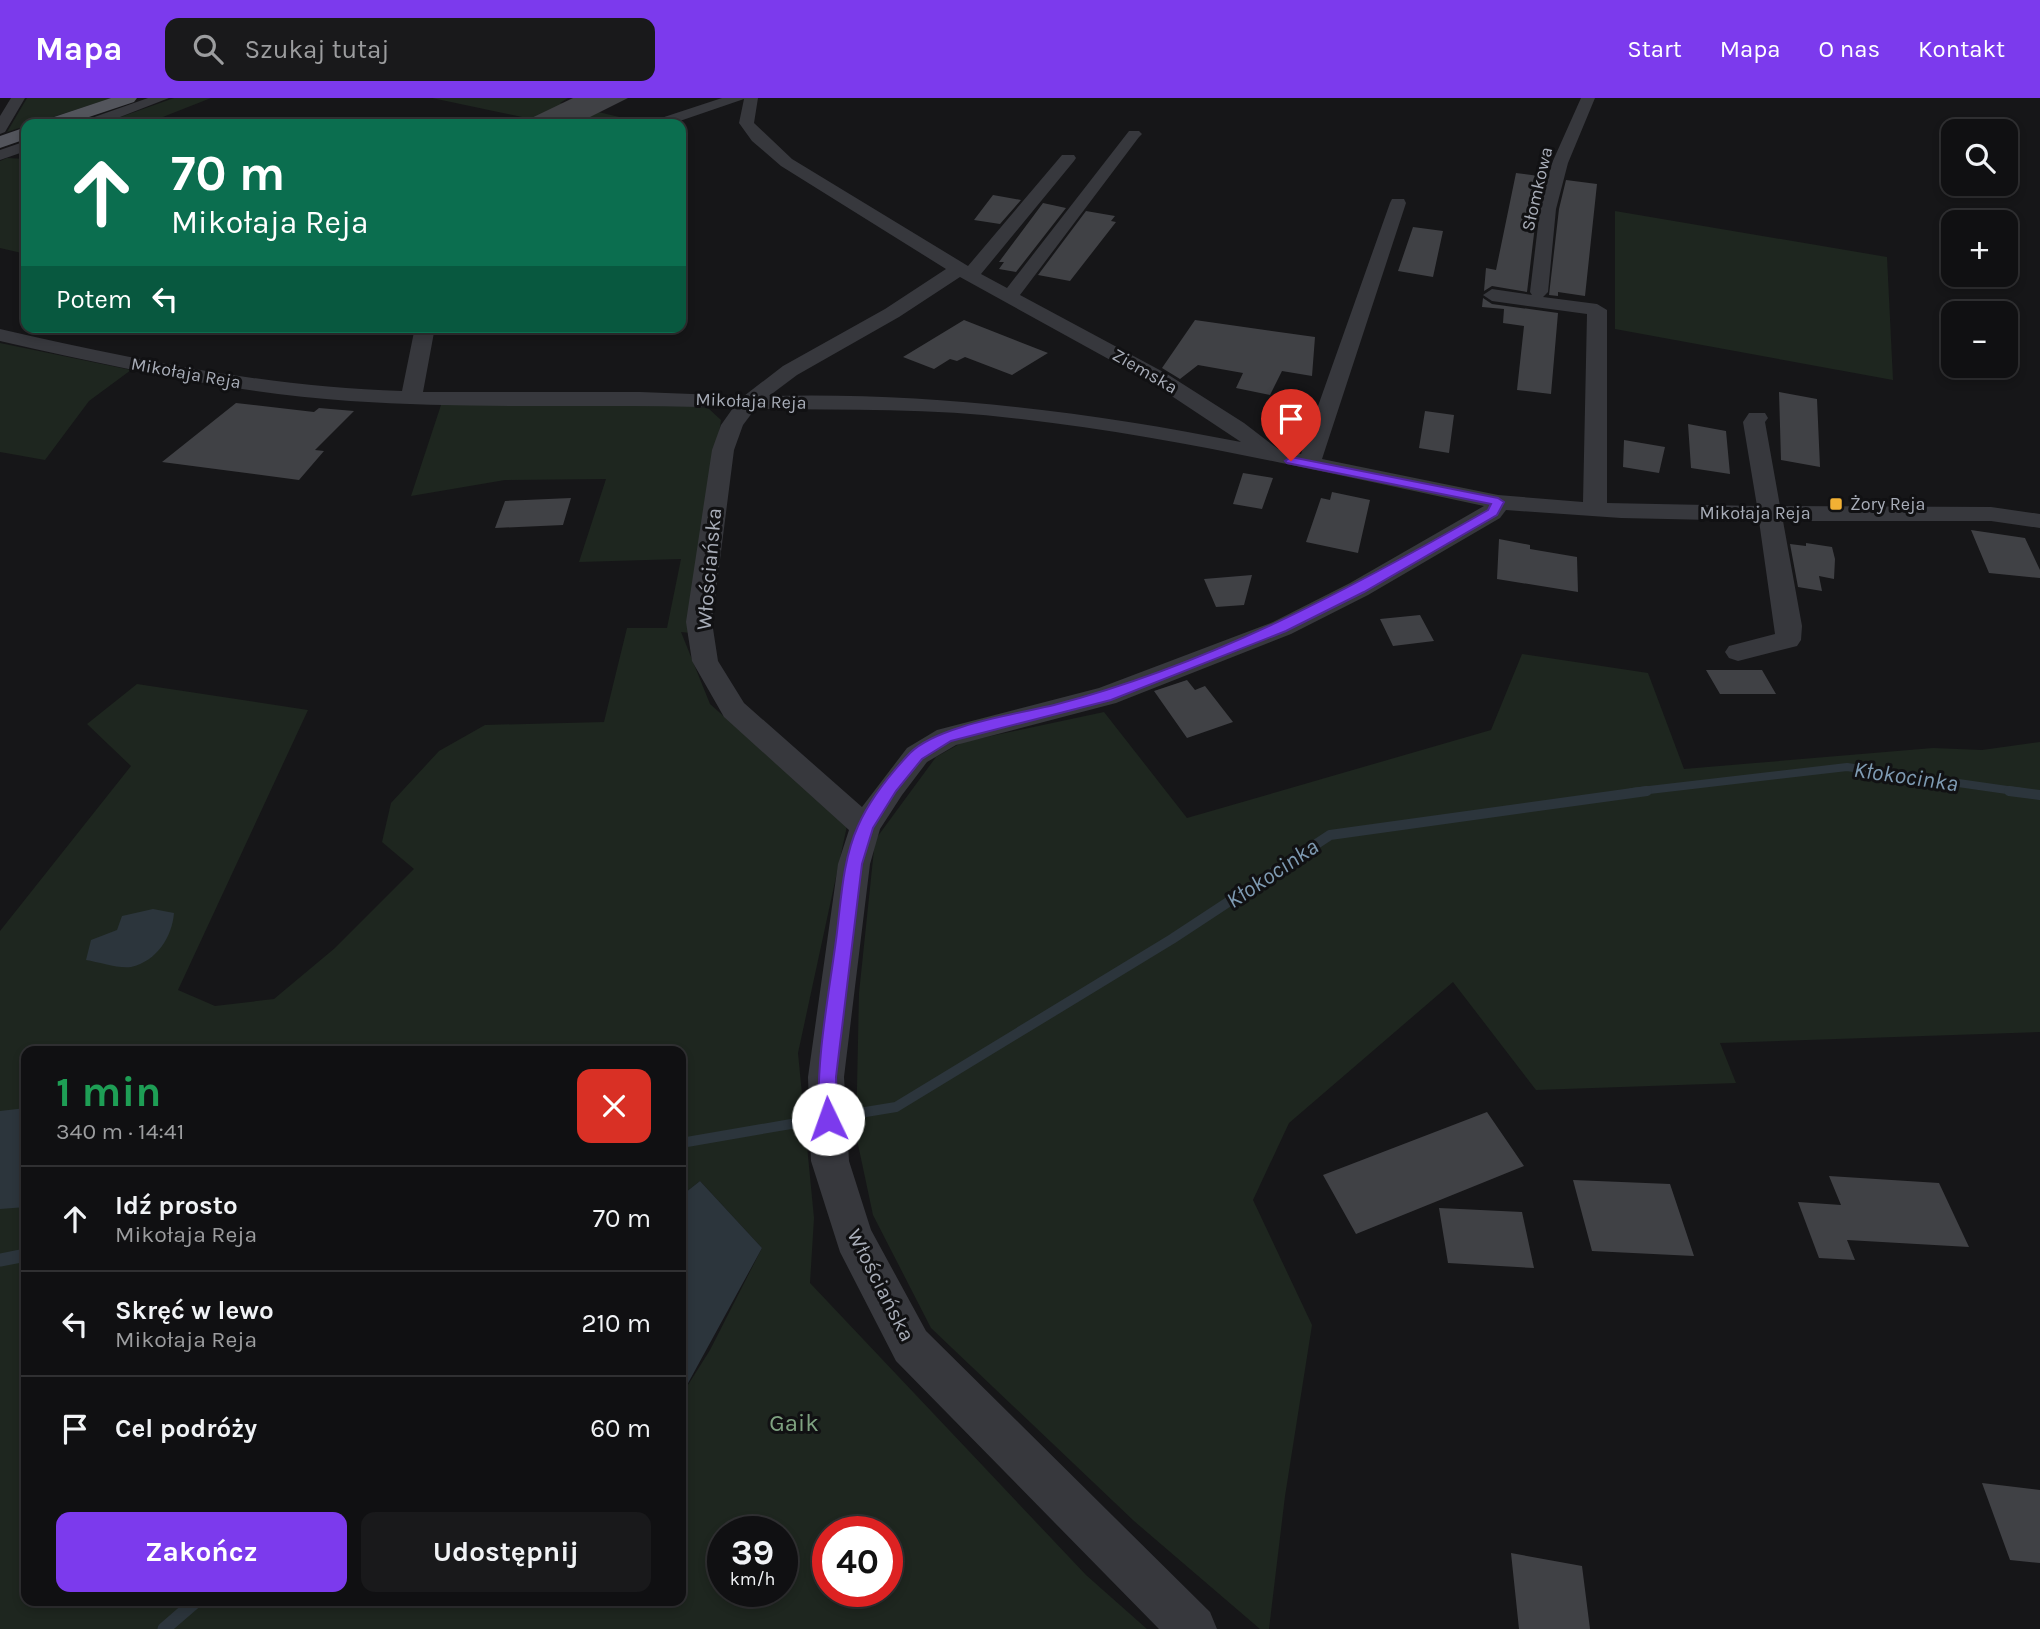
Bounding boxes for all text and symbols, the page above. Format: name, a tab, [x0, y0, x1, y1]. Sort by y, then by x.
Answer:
search box	[165, 18, 655, 81]
text: Mapa	[35, 30, 123, 68]
icon: search	[189, 30, 227, 68]
text: Szukaj tutaj	[245, 34, 389, 65]
text: Start	[1627, 35, 1682, 63]
text: Mapa	[1720, 35, 1781, 63]
text: O nas	[1819, 35, 1880, 63]
text: Kontakt	[1918, 35, 2005, 63]
map controls	[1941, 119, 2018, 378]
button: search	[1941, 119, 2018, 196]
text: 70 m	[171, 145, 285, 202]
street label: Słomkowa	[1517, 145, 1557, 233]
icon: ahead	[56, 147, 147, 238]
text: Mikołaja Reja	[171, 204, 369, 241]
button: +	[1941, 210, 2018, 287]
icon: left	[146, 280, 184, 318]
text: Potem	[56, 284, 132, 315]
button: −	[1941, 301, 2018, 378]
street label: Ziemska	[1108, 344, 1182, 398]
street label: Mikołaja Reja	[129, 353, 243, 393]
street label: Mikołaja Reja	[695, 388, 807, 414]
pin	[1261, 389, 1321, 461]
icon: arrive	[1272, 400, 1310, 438]
place label: Żory Reja	[1850, 493, 1925, 515]
marker: Żory Reja	[1828, 496, 1844, 512]
street label: Mikołaja Reja	[1699, 502, 1811, 524]
street label: Włościańska	[692, 507, 726, 631]
water label: Kłokocinka	[1852, 756, 1960, 797]
water label: Kłokocinka	[1221, 833, 1323, 914]
text: 1 min	[56, 1067, 161, 1117]
button: close	[577, 1069, 651, 1143]
position arrow	[791, 1082, 865, 1156]
text: 340 m · 14:41	[56, 1118, 184, 1145]
text: Idź prosto	[115, 1190, 238, 1221]
icon: ahead	[56, 1200, 94, 1238]
text: 70 m	[593, 1203, 651, 1234]
text: Mikołaja Reja	[115, 1221, 257, 1248]
street label: Włościańska	[842, 1225, 920, 1345]
text: Skręć w lewo	[115, 1295, 274, 1326]
icon: left	[56, 1305, 94, 1343]
text: 210 m	[581, 1308, 651, 1339]
text: Mikołaja Reja	[115, 1326, 257, 1353]
park label: Gaik	[769, 1409, 819, 1437]
icon: arrive	[56, 1410, 94, 1448]
text: Cel podróży	[115, 1413, 257, 1444]
text: 60 m	[590, 1413, 651, 1444]
button: Zakończ	[56, 1512, 347, 1592]
button: Udostępnij	[361, 1512, 651, 1592]
speed limit sign: 40	[812, 1516, 903, 1607]
text: 39	[731, 1532, 774, 1573]
text: km/h	[730, 1568, 775, 1590]

